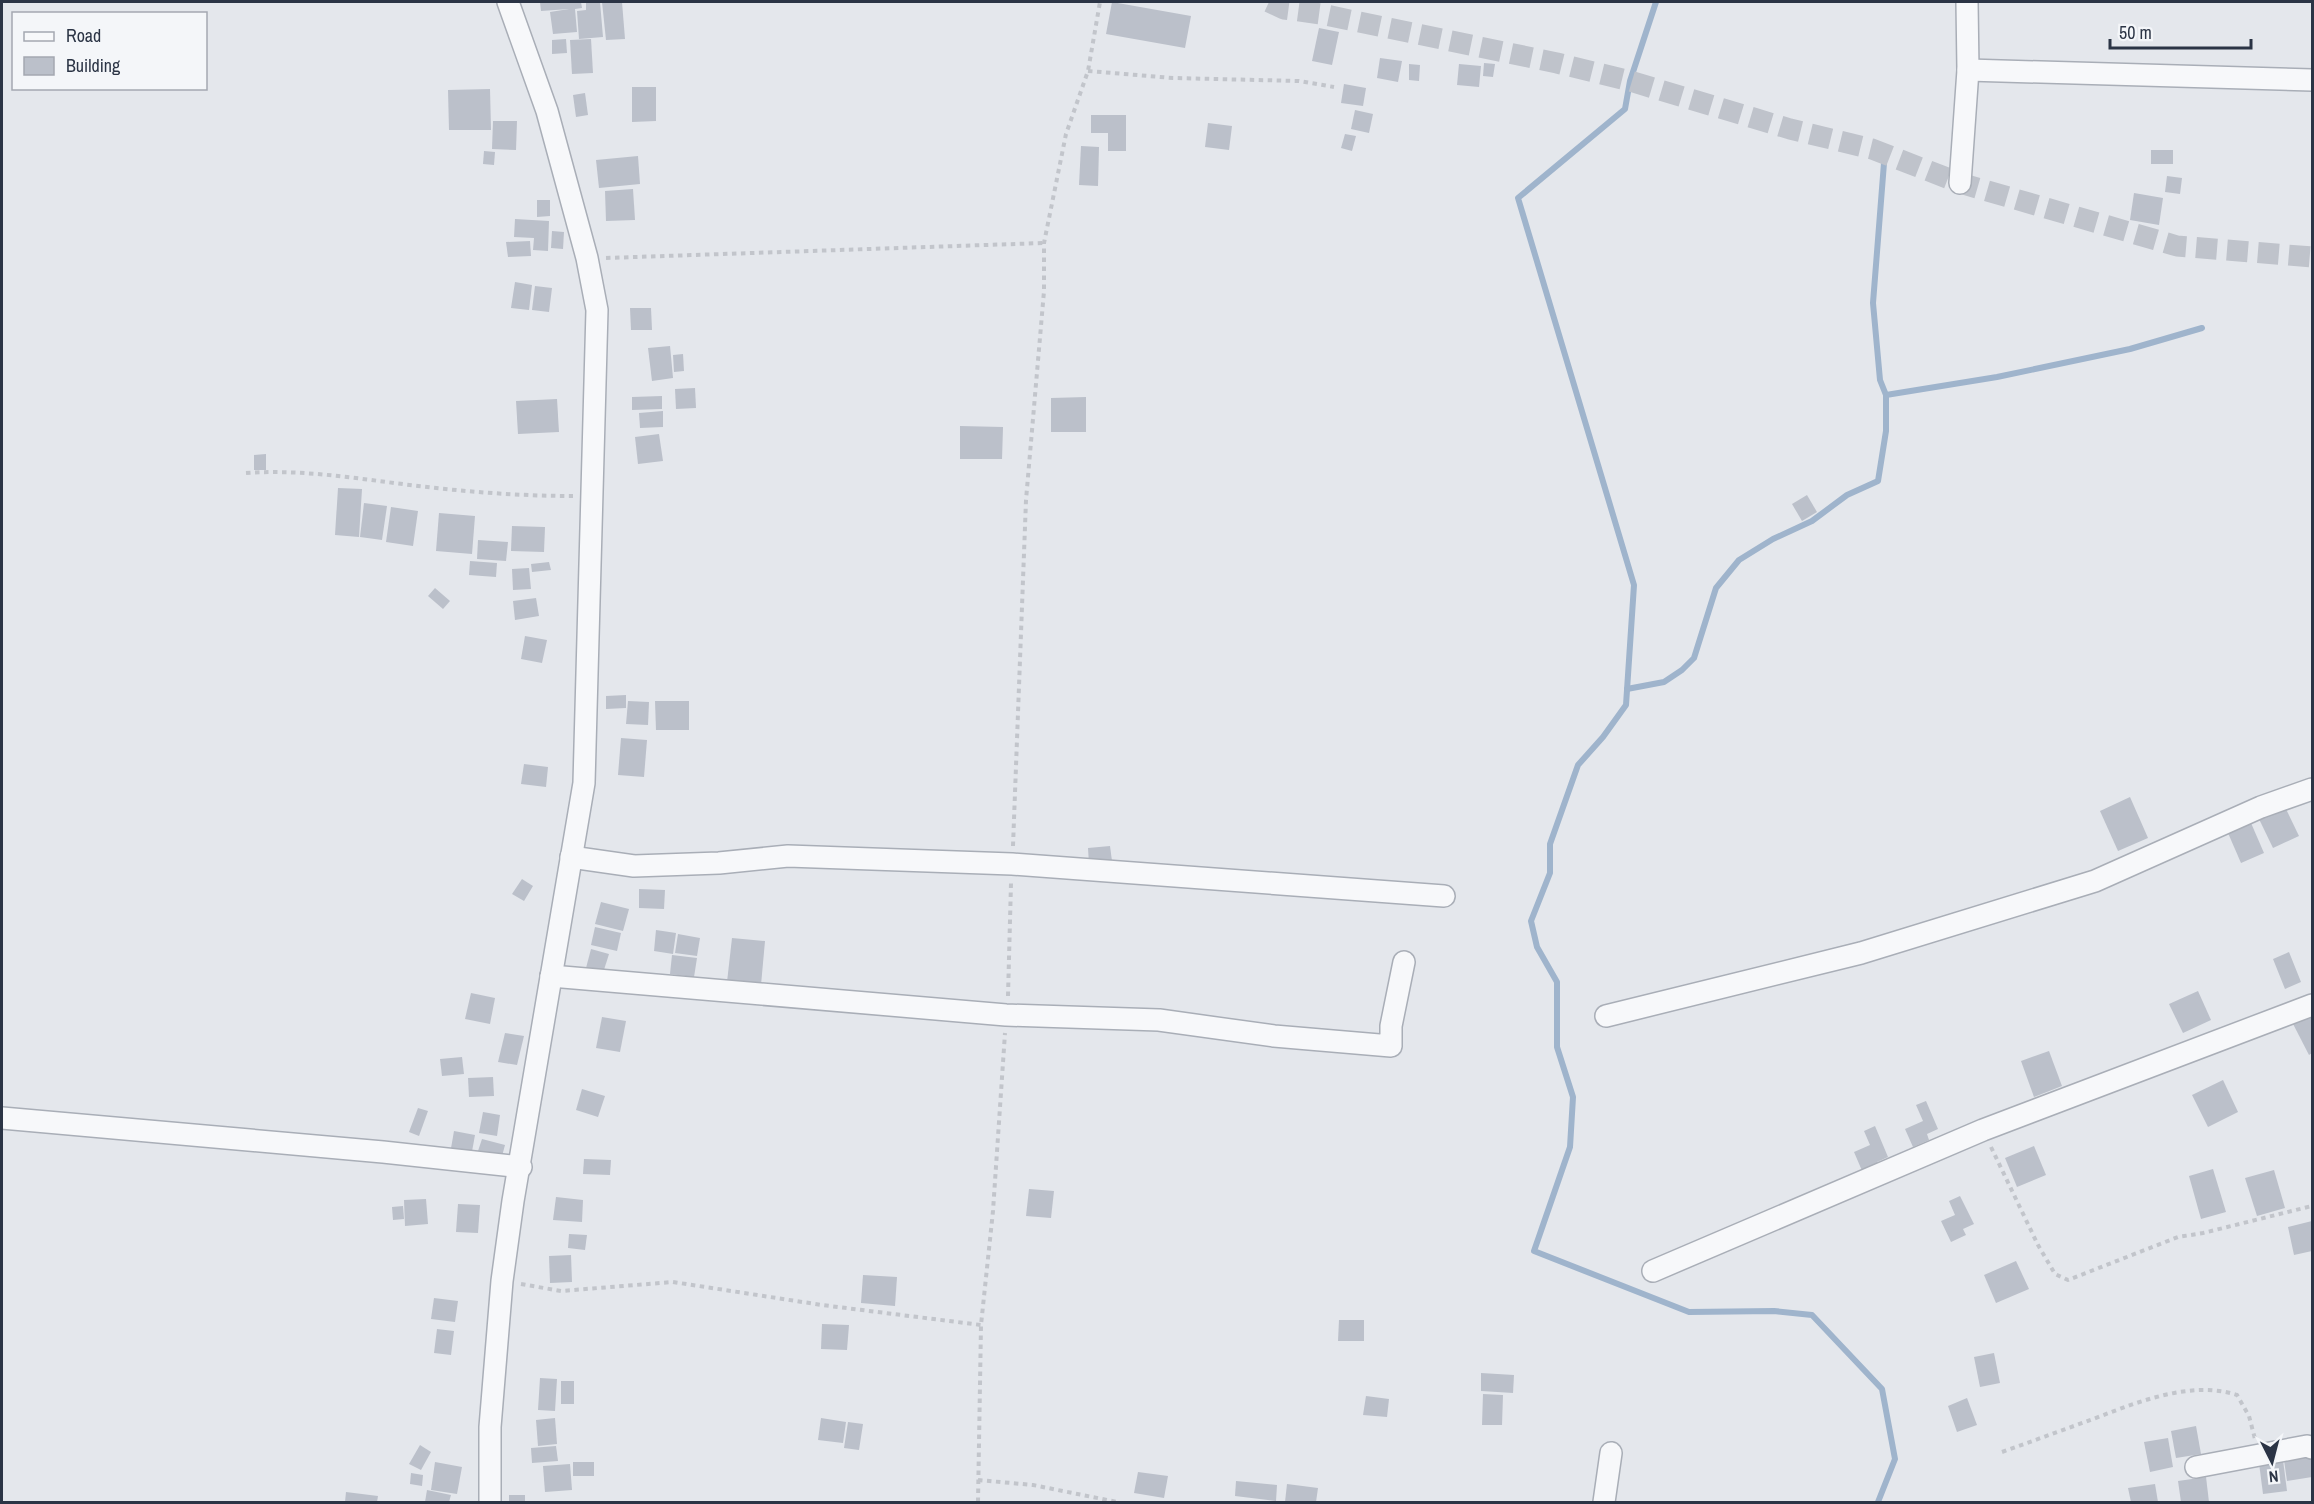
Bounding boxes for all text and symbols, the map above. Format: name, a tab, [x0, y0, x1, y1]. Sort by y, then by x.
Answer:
legend	[12, 12, 207, 90]
scale bar	[2110, 12, 2251, 50]
text: 50 m	[2119, 20, 2152, 45]
text: Road	[66, 23, 101, 48]
text: Building	[66, 53, 121, 78]
north arrow	[2242, 1432, 2302, 1492]
text: N	[2268, 1465, 2279, 1488]

